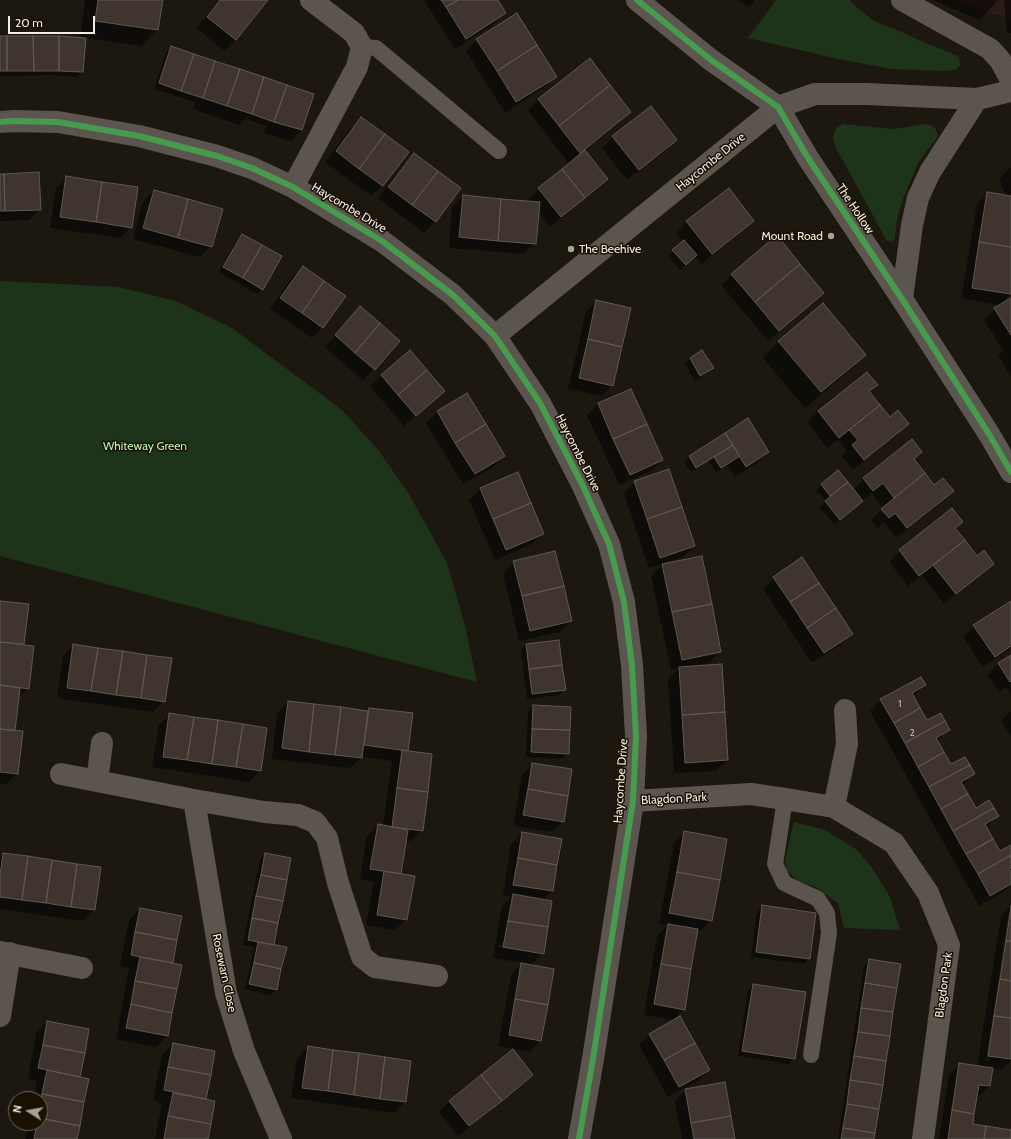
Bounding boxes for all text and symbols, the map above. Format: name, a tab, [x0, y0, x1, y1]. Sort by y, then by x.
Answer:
scale bar	[10, 8, 97, 34]
text: 20 m	[15, 15, 43, 30]
street label: Haycombe Drive	[674, 130, 748, 194]
street label: Haycombe Drive	[309, 180, 389, 236]
street label: The Hollow	[833, 181, 877, 237]
place label: Mount Road	[761, 229, 823, 243]
marker: Mount Road	[826, 231, 836, 241]
place label: The Beehive	[579, 242, 641, 256]
marker: The Beehive	[566, 244, 576, 254]
street label: Haycombe Drive	[552, 412, 604, 494]
park label: Whiteway Green	[103, 439, 187, 453]
house number: 1	[898, 698, 902, 710]
house number: 2	[909, 727, 915, 739]
street label: Haycombe Drive	[611, 738, 631, 824]
street label: Blagdon Park	[641, 790, 707, 808]
street label: Rosewarn Close	[209, 932, 239, 1014]
street label: Blagdon Park	[932, 951, 956, 1019]
north arrow	[8, 1091, 48, 1131]
text: N	[10, 1104, 25, 1114]

